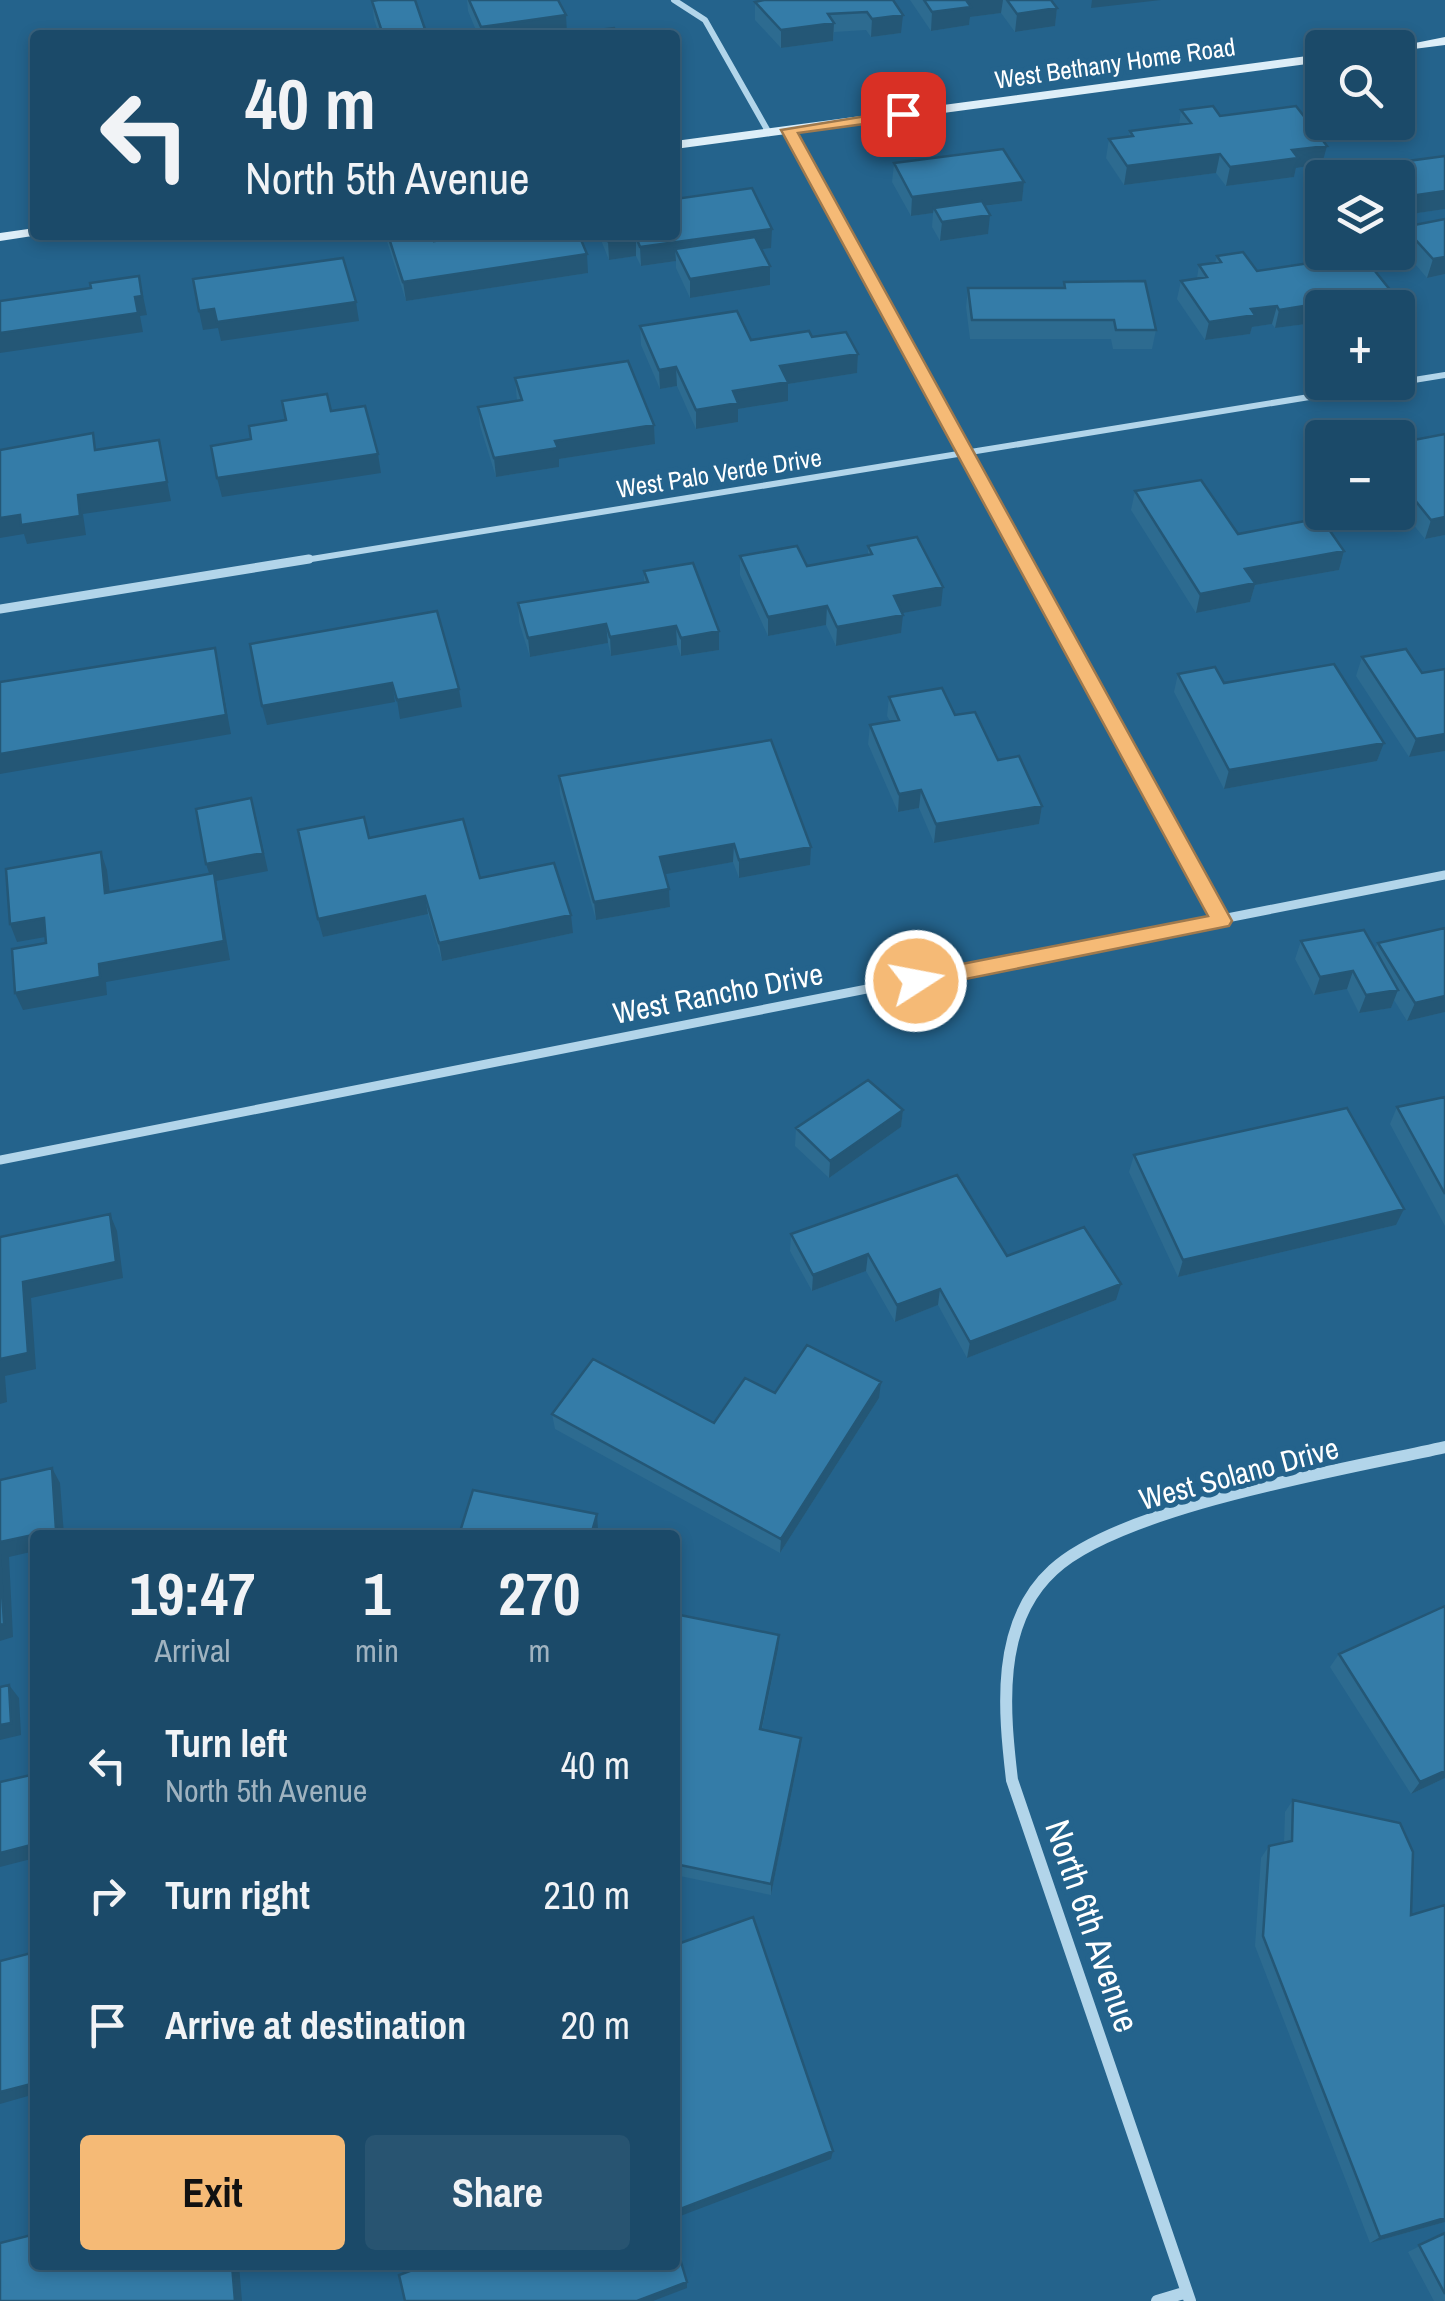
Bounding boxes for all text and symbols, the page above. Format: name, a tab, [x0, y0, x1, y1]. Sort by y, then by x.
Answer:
street label: West Bethany Home Road	[993, 29, 1237, 97]
map controls	[1305, 30, 1415, 530]
button: search	[1305, 30, 1415, 140]
text: 40 m	[245, 57, 376, 151]
icon: left	[80, 70, 210, 200]
pin	[861, 72, 946, 157]
icon: arrive	[876, 87, 931, 142]
text: North 5th Avenue	[245, 147, 530, 208]
button: layers	[1305, 160, 1415, 270]
button: +	[1305, 290, 1415, 400]
button: −	[1305, 420, 1415, 530]
street label: West Palo Verde Drive	[614, 440, 824, 506]
position arrow	[864, 929, 968, 1033]
street label: West Rancho Drive	[610, 953, 826, 1033]
street label: West Solano Drive	[1135, 1427, 1343, 1519]
text: 19:47	[130, 1553, 255, 1634]
text: 1	[363, 1553, 391, 1634]
text: 270	[498, 1553, 580, 1634]
text: Arrival	[155, 1629, 230, 1672]
text: min	[355, 1629, 399, 1672]
text: m	[528, 1629, 550, 1672]
text: Turn left	[165, 1718, 287, 1769]
icon: left	[80, 1738, 135, 1793]
text: 40 m	[561, 1740, 630, 1791]
text: North 5th Avenue	[165, 1769, 367, 1812]
street label: North 6th Avenue	[1034, 1814, 1151, 2038]
icon: right	[80, 1868, 135, 1923]
text: Turn right	[165, 1870, 310, 1921]
text: 210 m	[543, 1870, 630, 1921]
icon: arrive	[80, 1998, 135, 2053]
text: Arrive at destination	[165, 2000, 466, 2051]
text: 20 m	[561, 2000, 630, 2051]
button: Exit	[80, 2135, 345, 2250]
button: Share	[365, 2135, 630, 2250]

